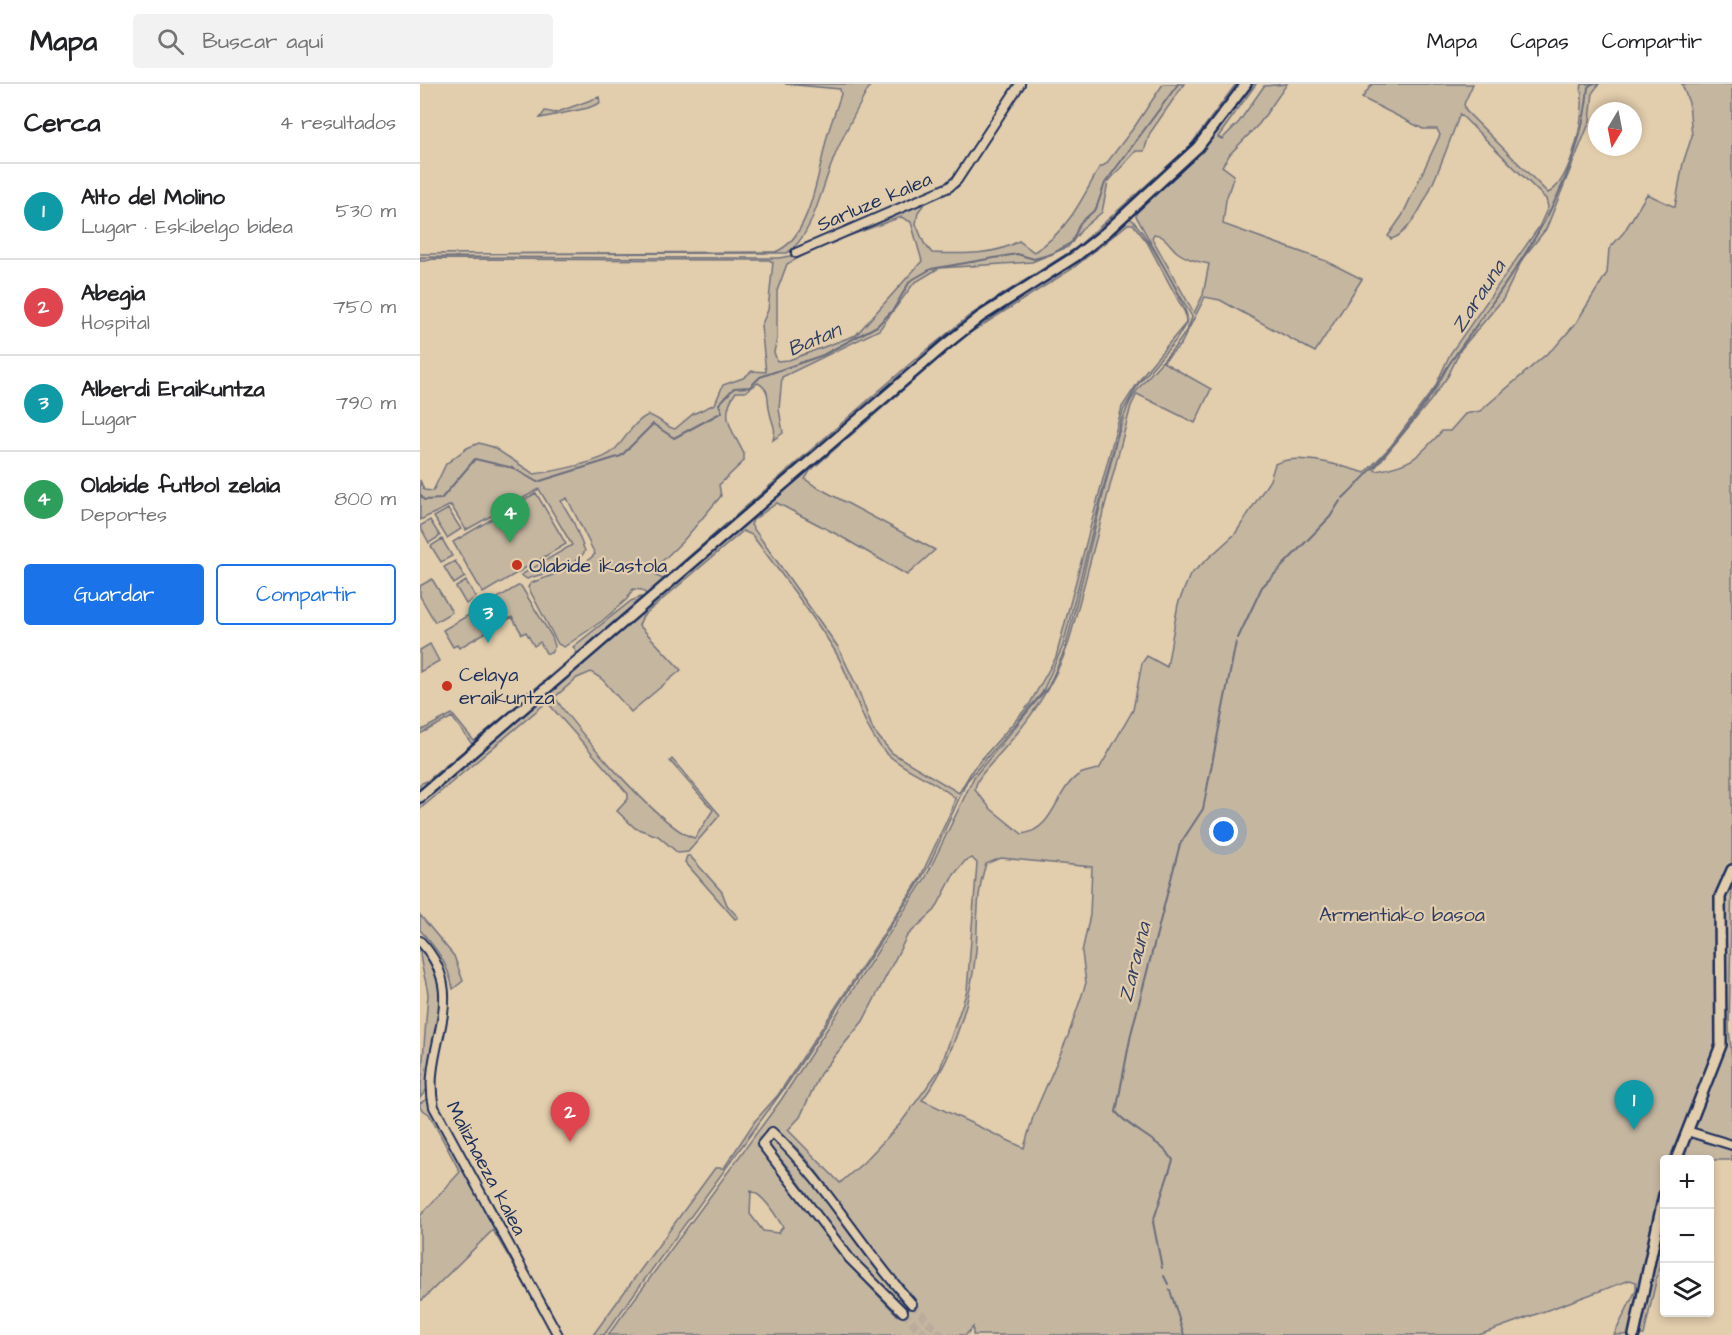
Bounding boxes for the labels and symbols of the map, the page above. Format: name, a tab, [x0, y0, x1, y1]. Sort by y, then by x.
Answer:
north arrow	[1588, 102, 1642, 156]
street label: Sarluze kalea	[812, 165, 936, 239]
water label: Zarauna	[1444, 253, 1513, 338]
water label: Batan	[783, 315, 847, 364]
pin: 4	[490, 494, 530, 543]
place label: Olabide ikastola	[529, 552, 667, 580]
marker: Olabide ikastola	[510, 558, 524, 572]
pin: 3	[468, 594, 508, 643]
place label: Celaya eraikuntza	[459, 661, 555, 712]
marker: Celaya eraikuntza	[440, 679, 454, 693]
your location	[1209, 817, 1238, 846]
park label: Armentiako basoa	[1319, 901, 1485, 929]
water label: Zarauna	[1111, 918, 1159, 1005]
pin: 1	[1614, 1080, 1654, 1130]
pin: 2	[550, 1092, 590, 1142]
street label: Malizhaeza kalea	[439, 1096, 533, 1241]

